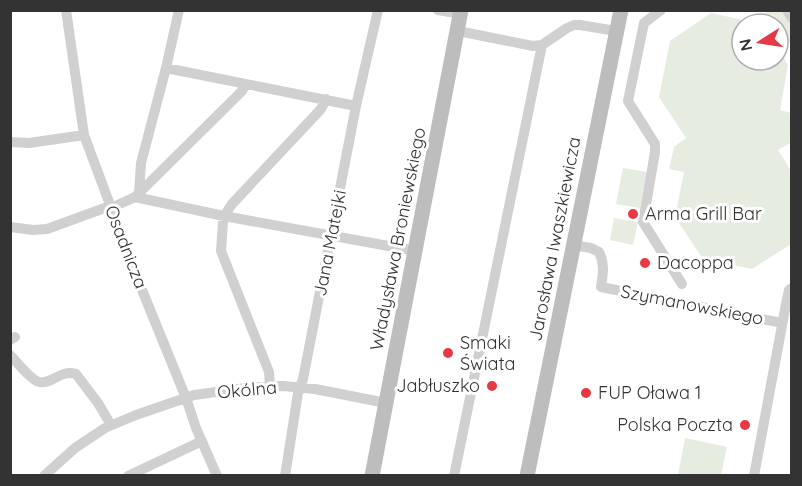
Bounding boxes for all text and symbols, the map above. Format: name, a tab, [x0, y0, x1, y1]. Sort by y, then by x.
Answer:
north arrow	[730, 12, 790, 72]
text: N	[734, 37, 756, 53]
street label: Władysława Broniewskiego	[365, 125, 430, 353]
street label: Jarosława Iwaszkiewicza	[523, 135, 586, 343]
street label: Jana Matejki	[308, 188, 351, 298]
street label: Osadnicza	[100, 202, 153, 292]
place label: Arma Grill Bar	[645, 202, 762, 225]
marker: Arma Grill Bar	[626, 207, 640, 221]
place label: Dacoppa	[657, 251, 734, 274]
marker: Dacoppa	[638, 256, 652, 270]
street label: Szymanowskiego	[619, 279, 765, 330]
place label: Smaki Świata	[460, 331, 515, 375]
marker: Smaki Świata	[441, 346, 455, 360]
place label: Jabłuszko	[396, 374, 480, 397]
street label: Okólna	[216, 375, 278, 404]
marker: Jabłuszko	[485, 379, 499, 393]
place label: FUP Oława 1	[598, 381, 702, 404]
marker: FUP Oława 1	[579, 386, 593, 400]
place label: Polska Poczta	[617, 413, 733, 436]
marker: Polska Poczta	[738, 418, 752, 432]

